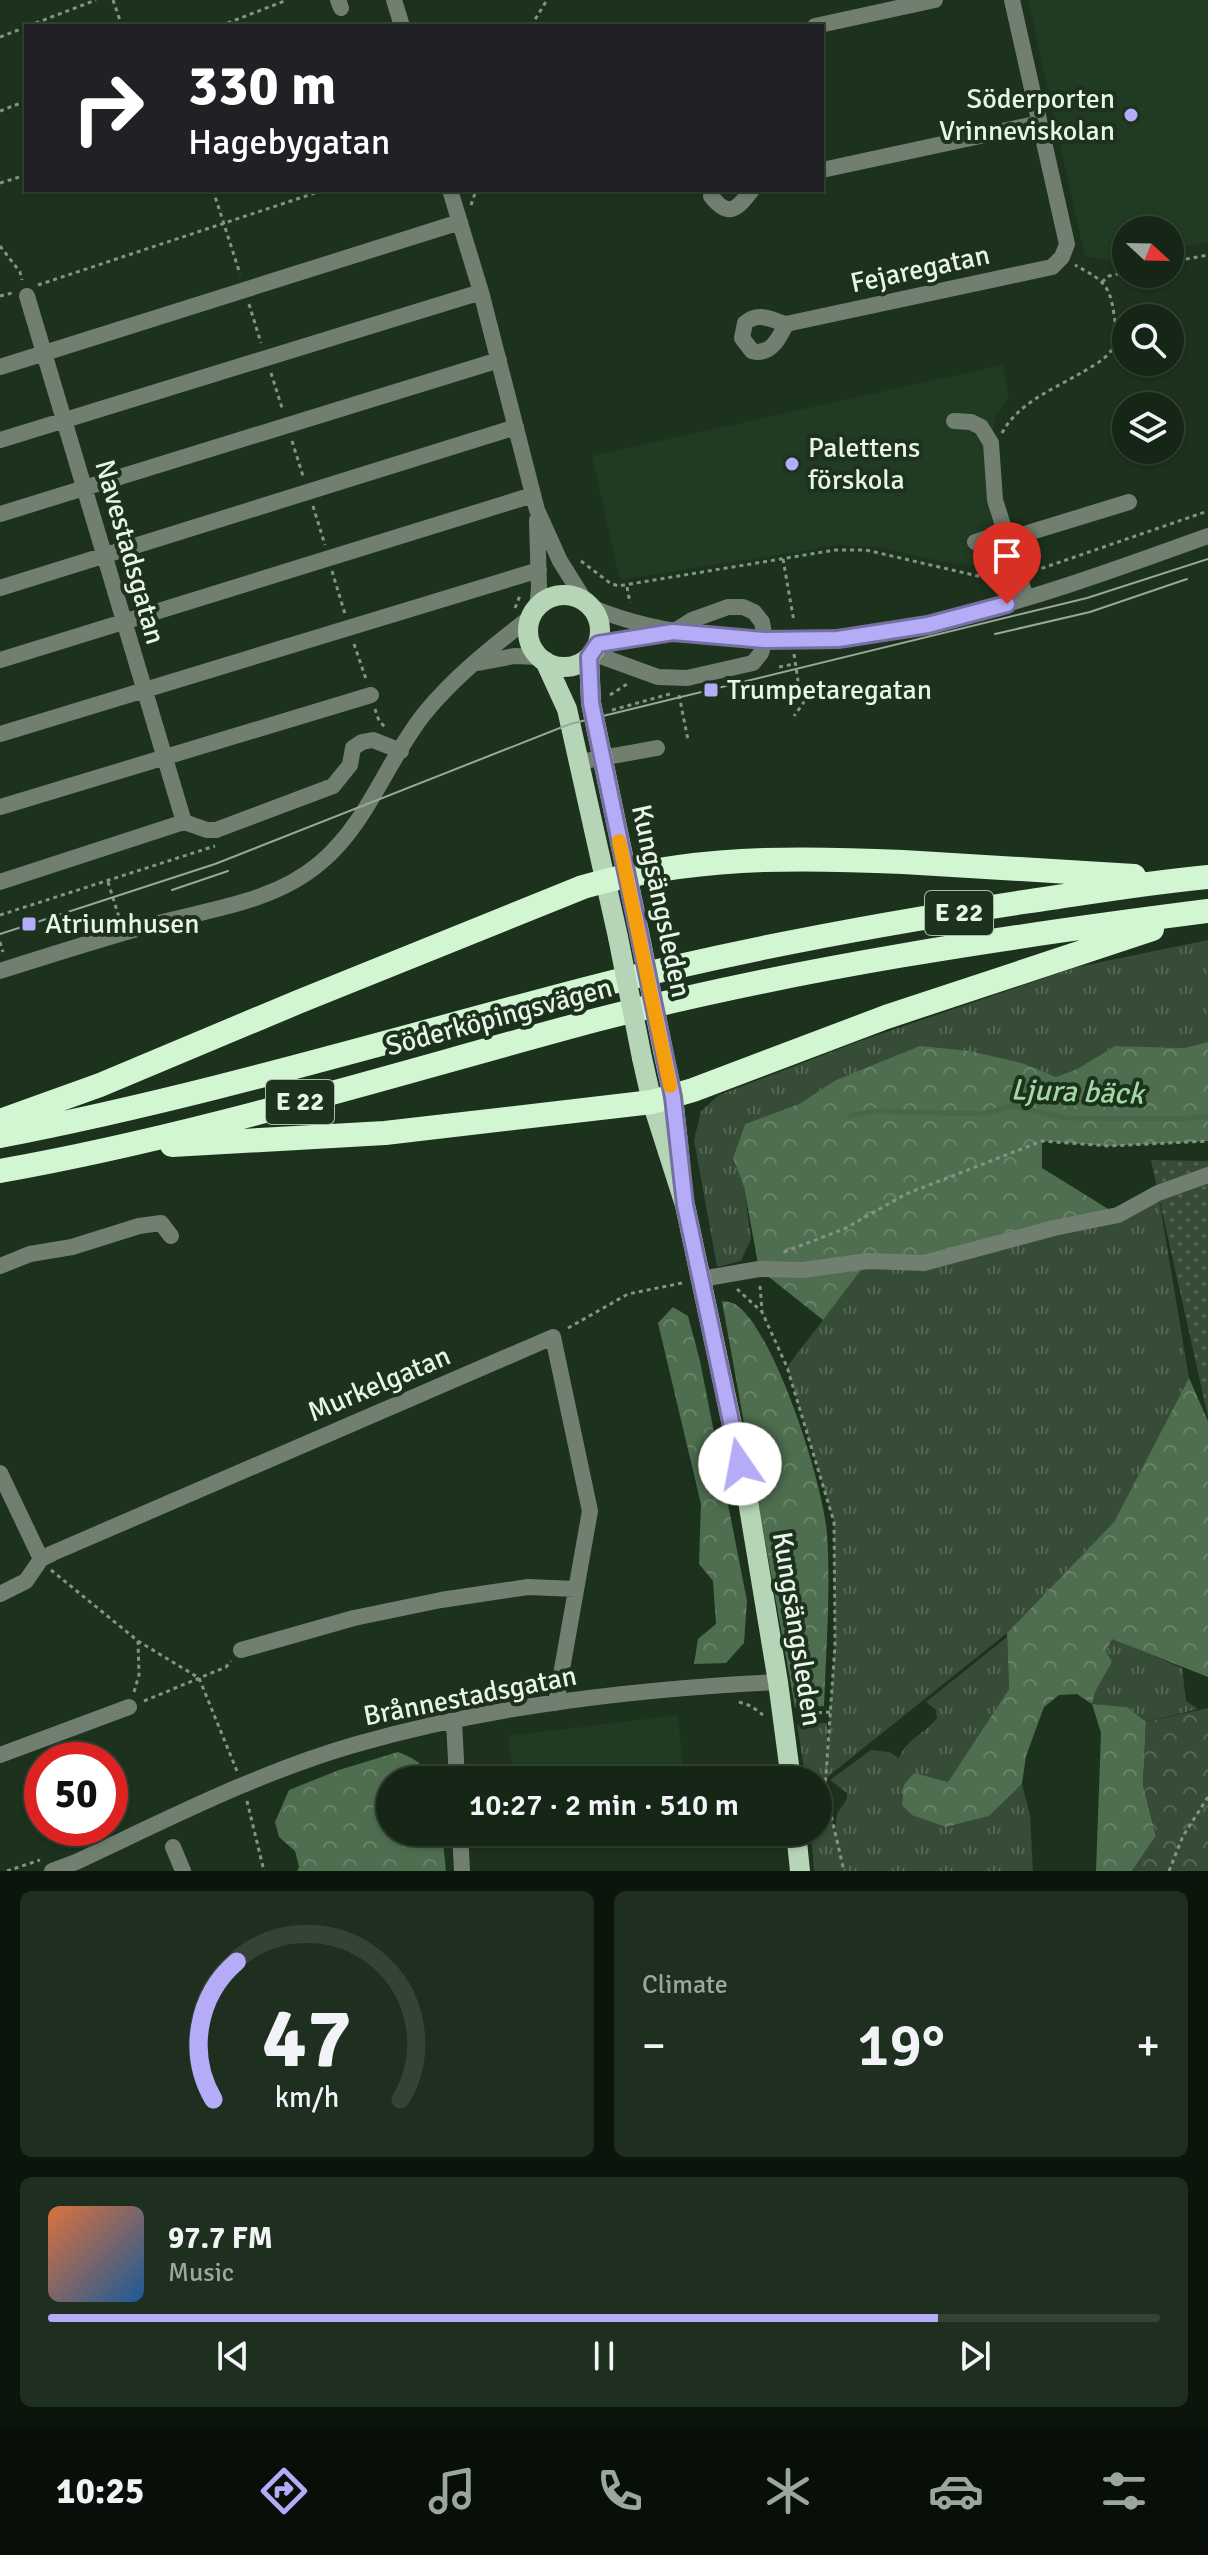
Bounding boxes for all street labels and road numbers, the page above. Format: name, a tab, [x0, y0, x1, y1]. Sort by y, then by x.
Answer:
street label: Fejaregatan	[847, 238, 993, 300]
street label: Navestadsgatan	[87, 456, 173, 648]
street label: Kungsängsleden	[624, 801, 698, 1001]
road number: E 22	[925, 891, 993, 935]
street label: Söderköpingsvägen	[382, 970, 616, 1064]
road number: E 22	[266, 1080, 334, 1124]
street label: Murkelgatan	[303, 1339, 455, 1429]
street label: Kungsängsleden	[765, 1529, 829, 1729]
street label: Brånnestadsgatan	[360, 1659, 580, 1733]

